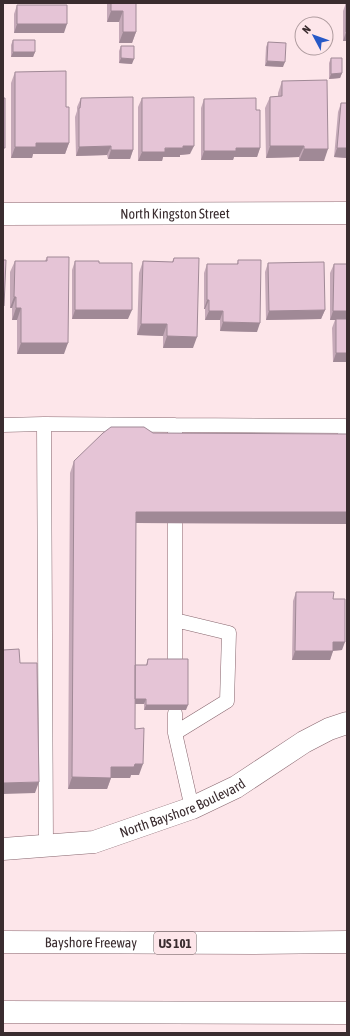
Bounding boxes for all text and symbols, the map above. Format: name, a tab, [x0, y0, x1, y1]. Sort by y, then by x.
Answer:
north arrow	[294, 16, 334, 56]
text: N	[300, 23, 313, 36]
street label: North Kingston Street	[120, 205, 230, 222]
street label: North Bayshore Boulevard	[118, 775, 248, 840]
road number: US 101	[154, 932, 196, 954]
street label: Bayshore Freeway	[45, 934, 137, 951]

